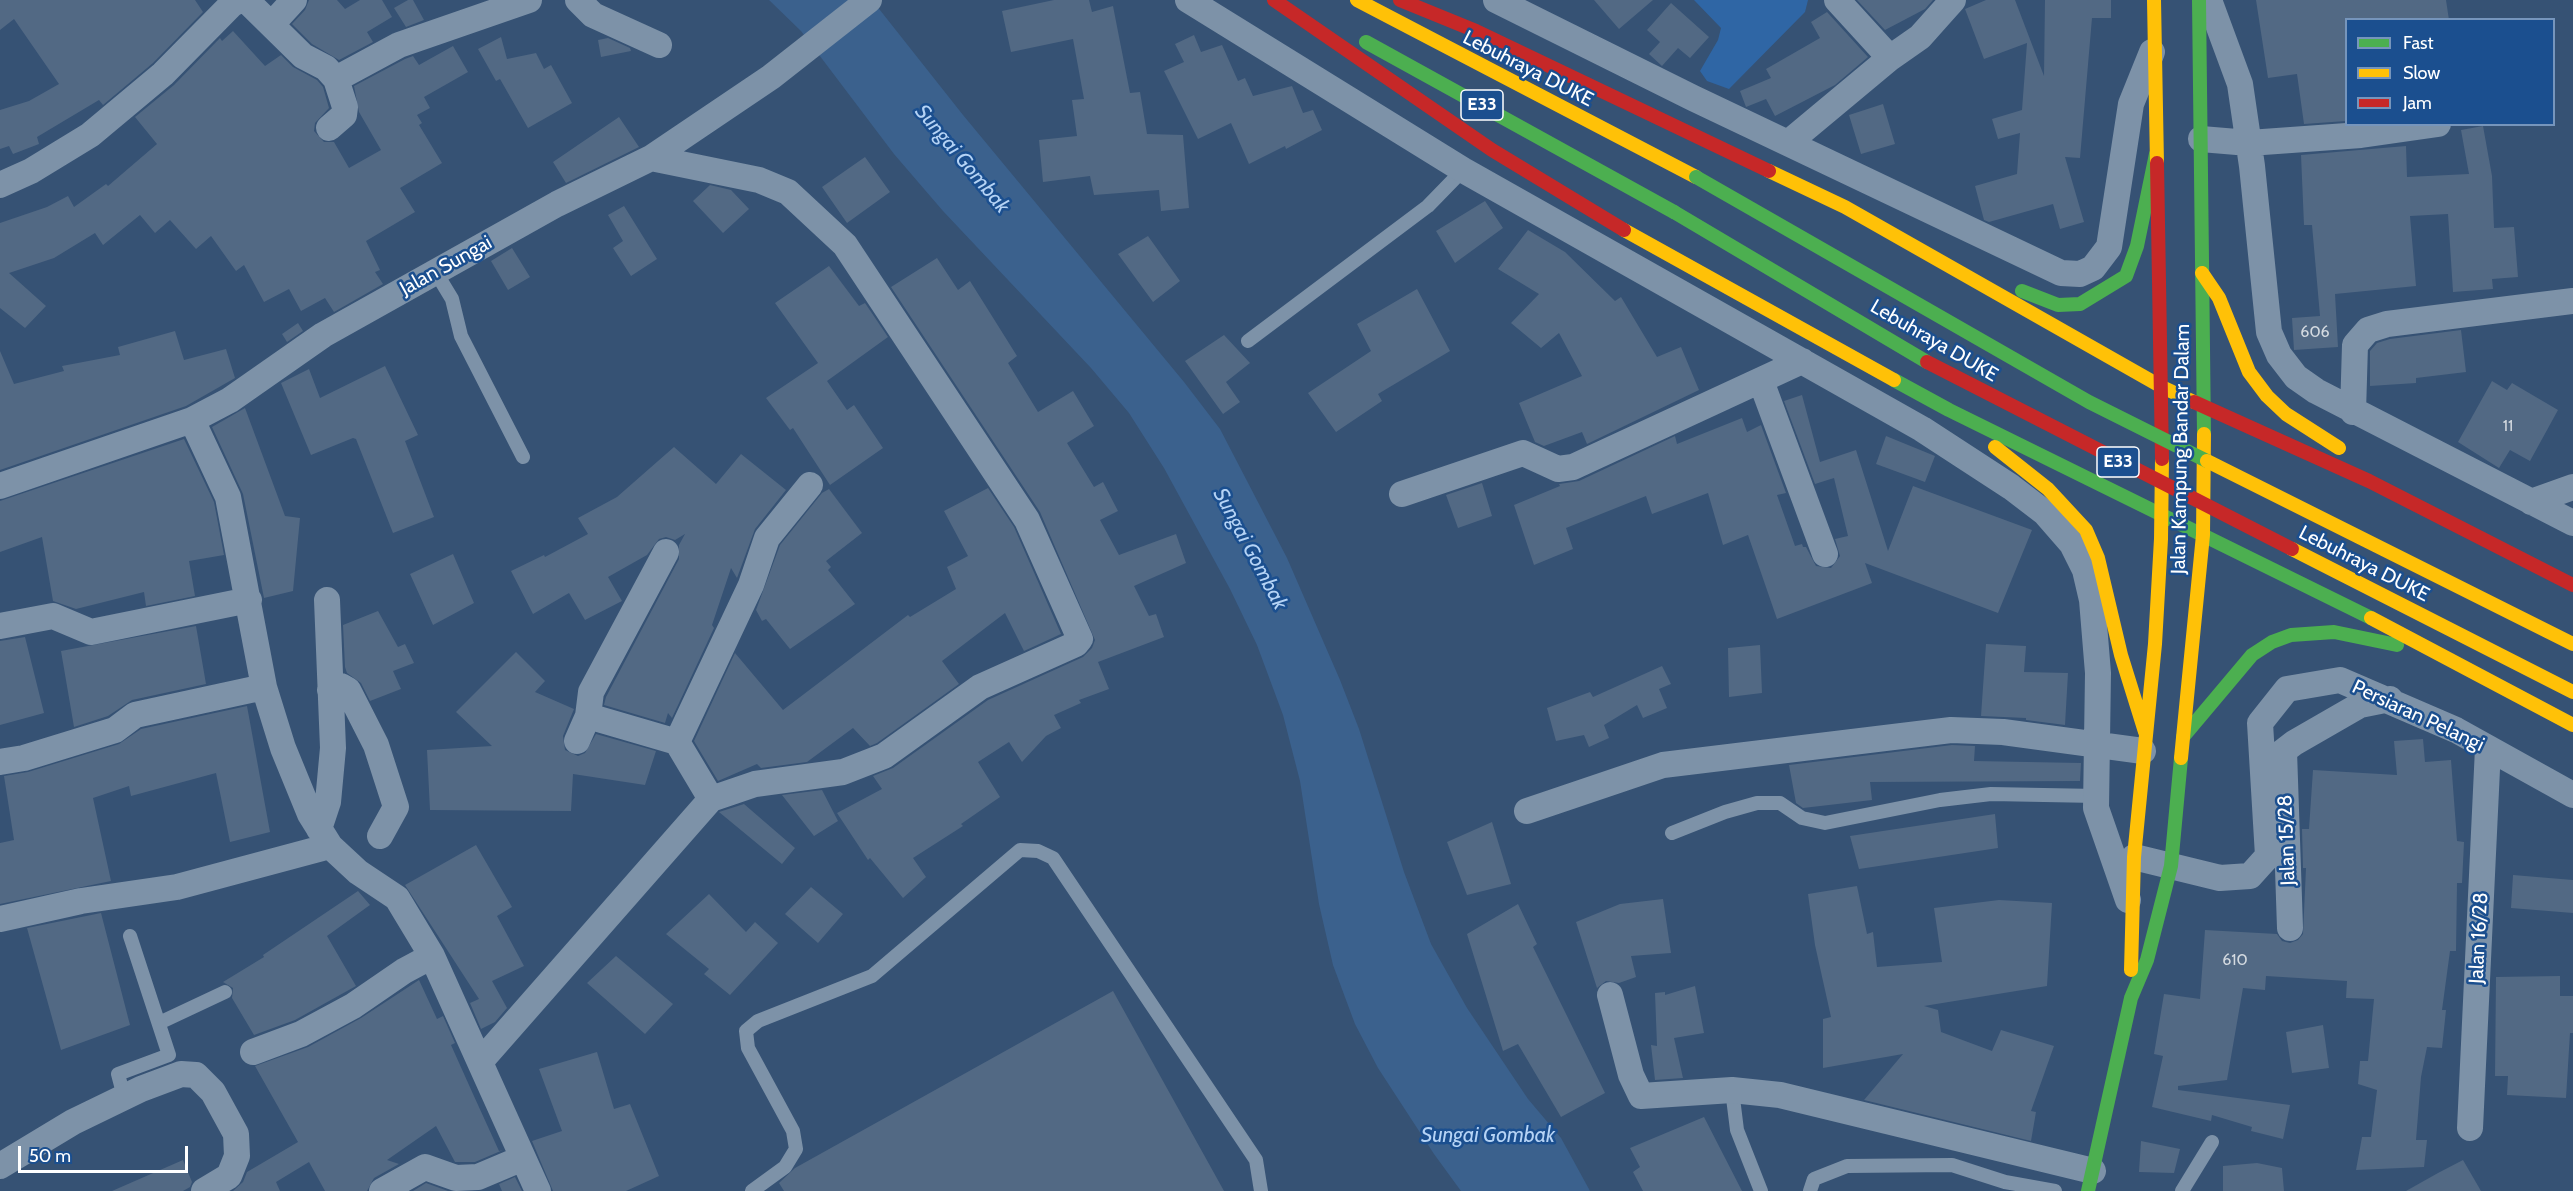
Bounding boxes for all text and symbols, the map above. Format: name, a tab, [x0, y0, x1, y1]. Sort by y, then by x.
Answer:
legend	[2345, 18, 2555, 126]
street label: Lebuhraya DUKE	[1459, 26, 1597, 112]
text: Fast	[2403, 32, 2434, 54]
text: Slow	[2403, 62, 2440, 84]
road number: E33	[1461, 90, 1503, 120]
text: Jam	[2403, 92, 2432, 114]
water label: Sungai Gombak	[909, 100, 1015, 218]
street label: Jalan Sungai	[396, 231, 496, 301]
street label: Lebuhraya DUKE	[1866, 295, 2002, 387]
house number: 606	[2300, 322, 2330, 342]
street label: Jalan Kampung Bandar Dalam	[2167, 324, 2195, 574]
house number: 11	[2503, 416, 2513, 436]
road number: E33	[2097, 447, 2139, 477]
water label: Sungai Gombak	[1207, 484, 1293, 614]
street label: Lebuhraya DUKE	[2295, 521, 2433, 607]
street label: Persiaran Pelangi	[2348, 675, 2488, 757]
street label: Jalan 15/28	[2273, 794, 2301, 886]
street label: Jalan 16/28	[2465, 892, 2493, 984]
house number: 610	[2222, 950, 2248, 970]
water label: Sungai Gombak	[1421, 1123, 1555, 1149]
scale bar	[21, 1134, 190, 1172]
text: 50 m	[29, 1145, 71, 1167]

